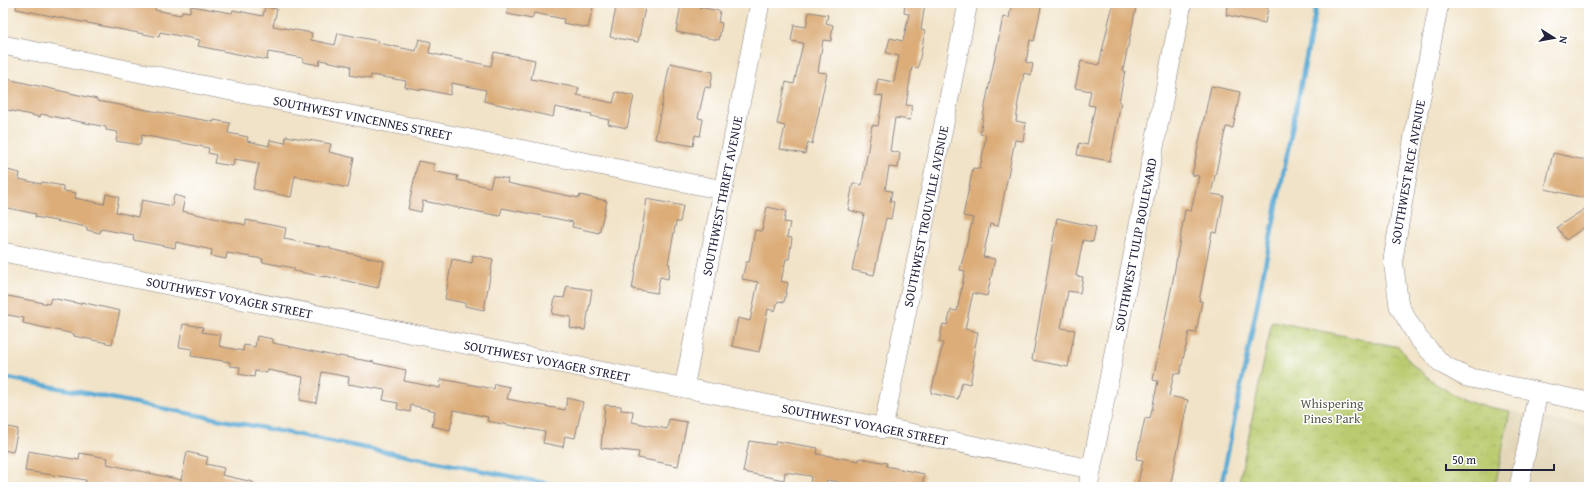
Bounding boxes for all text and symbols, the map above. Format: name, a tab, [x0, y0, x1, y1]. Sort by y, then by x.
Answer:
north arrow	[1534, 18, 1574, 58]
text: N	[1555, 35, 1572, 46]
street label: SOUTHWEST VINCENNES STREET	[272, 90, 455, 145]
street label: SOUTHWEST RICE AVENUE	[1386, 98, 1430, 246]
street label: SOUTHWEST THRIFT AVENUE	[697, 114, 747, 277]
street label: SOUTHWEST TROUVILLE AVENUE	[898, 123, 953, 309]
street label: SOUTHWEST TULIP BOULEVARD	[1109, 156, 1161, 333]
street label: SOUTHWEST VOYAGER STREET	[145, 271, 315, 323]
street label: SOUTHWEST VOYAGER STREET	[462, 335, 633, 387]
park label: Whispering Pines Park	[1300, 394, 1364, 428]
street label: SOUTHWEST VOYAGER STREET	[780, 398, 951, 450]
scale bar	[1446, 446, 1554, 472]
text: 50 m	[1452, 451, 1476, 468]

